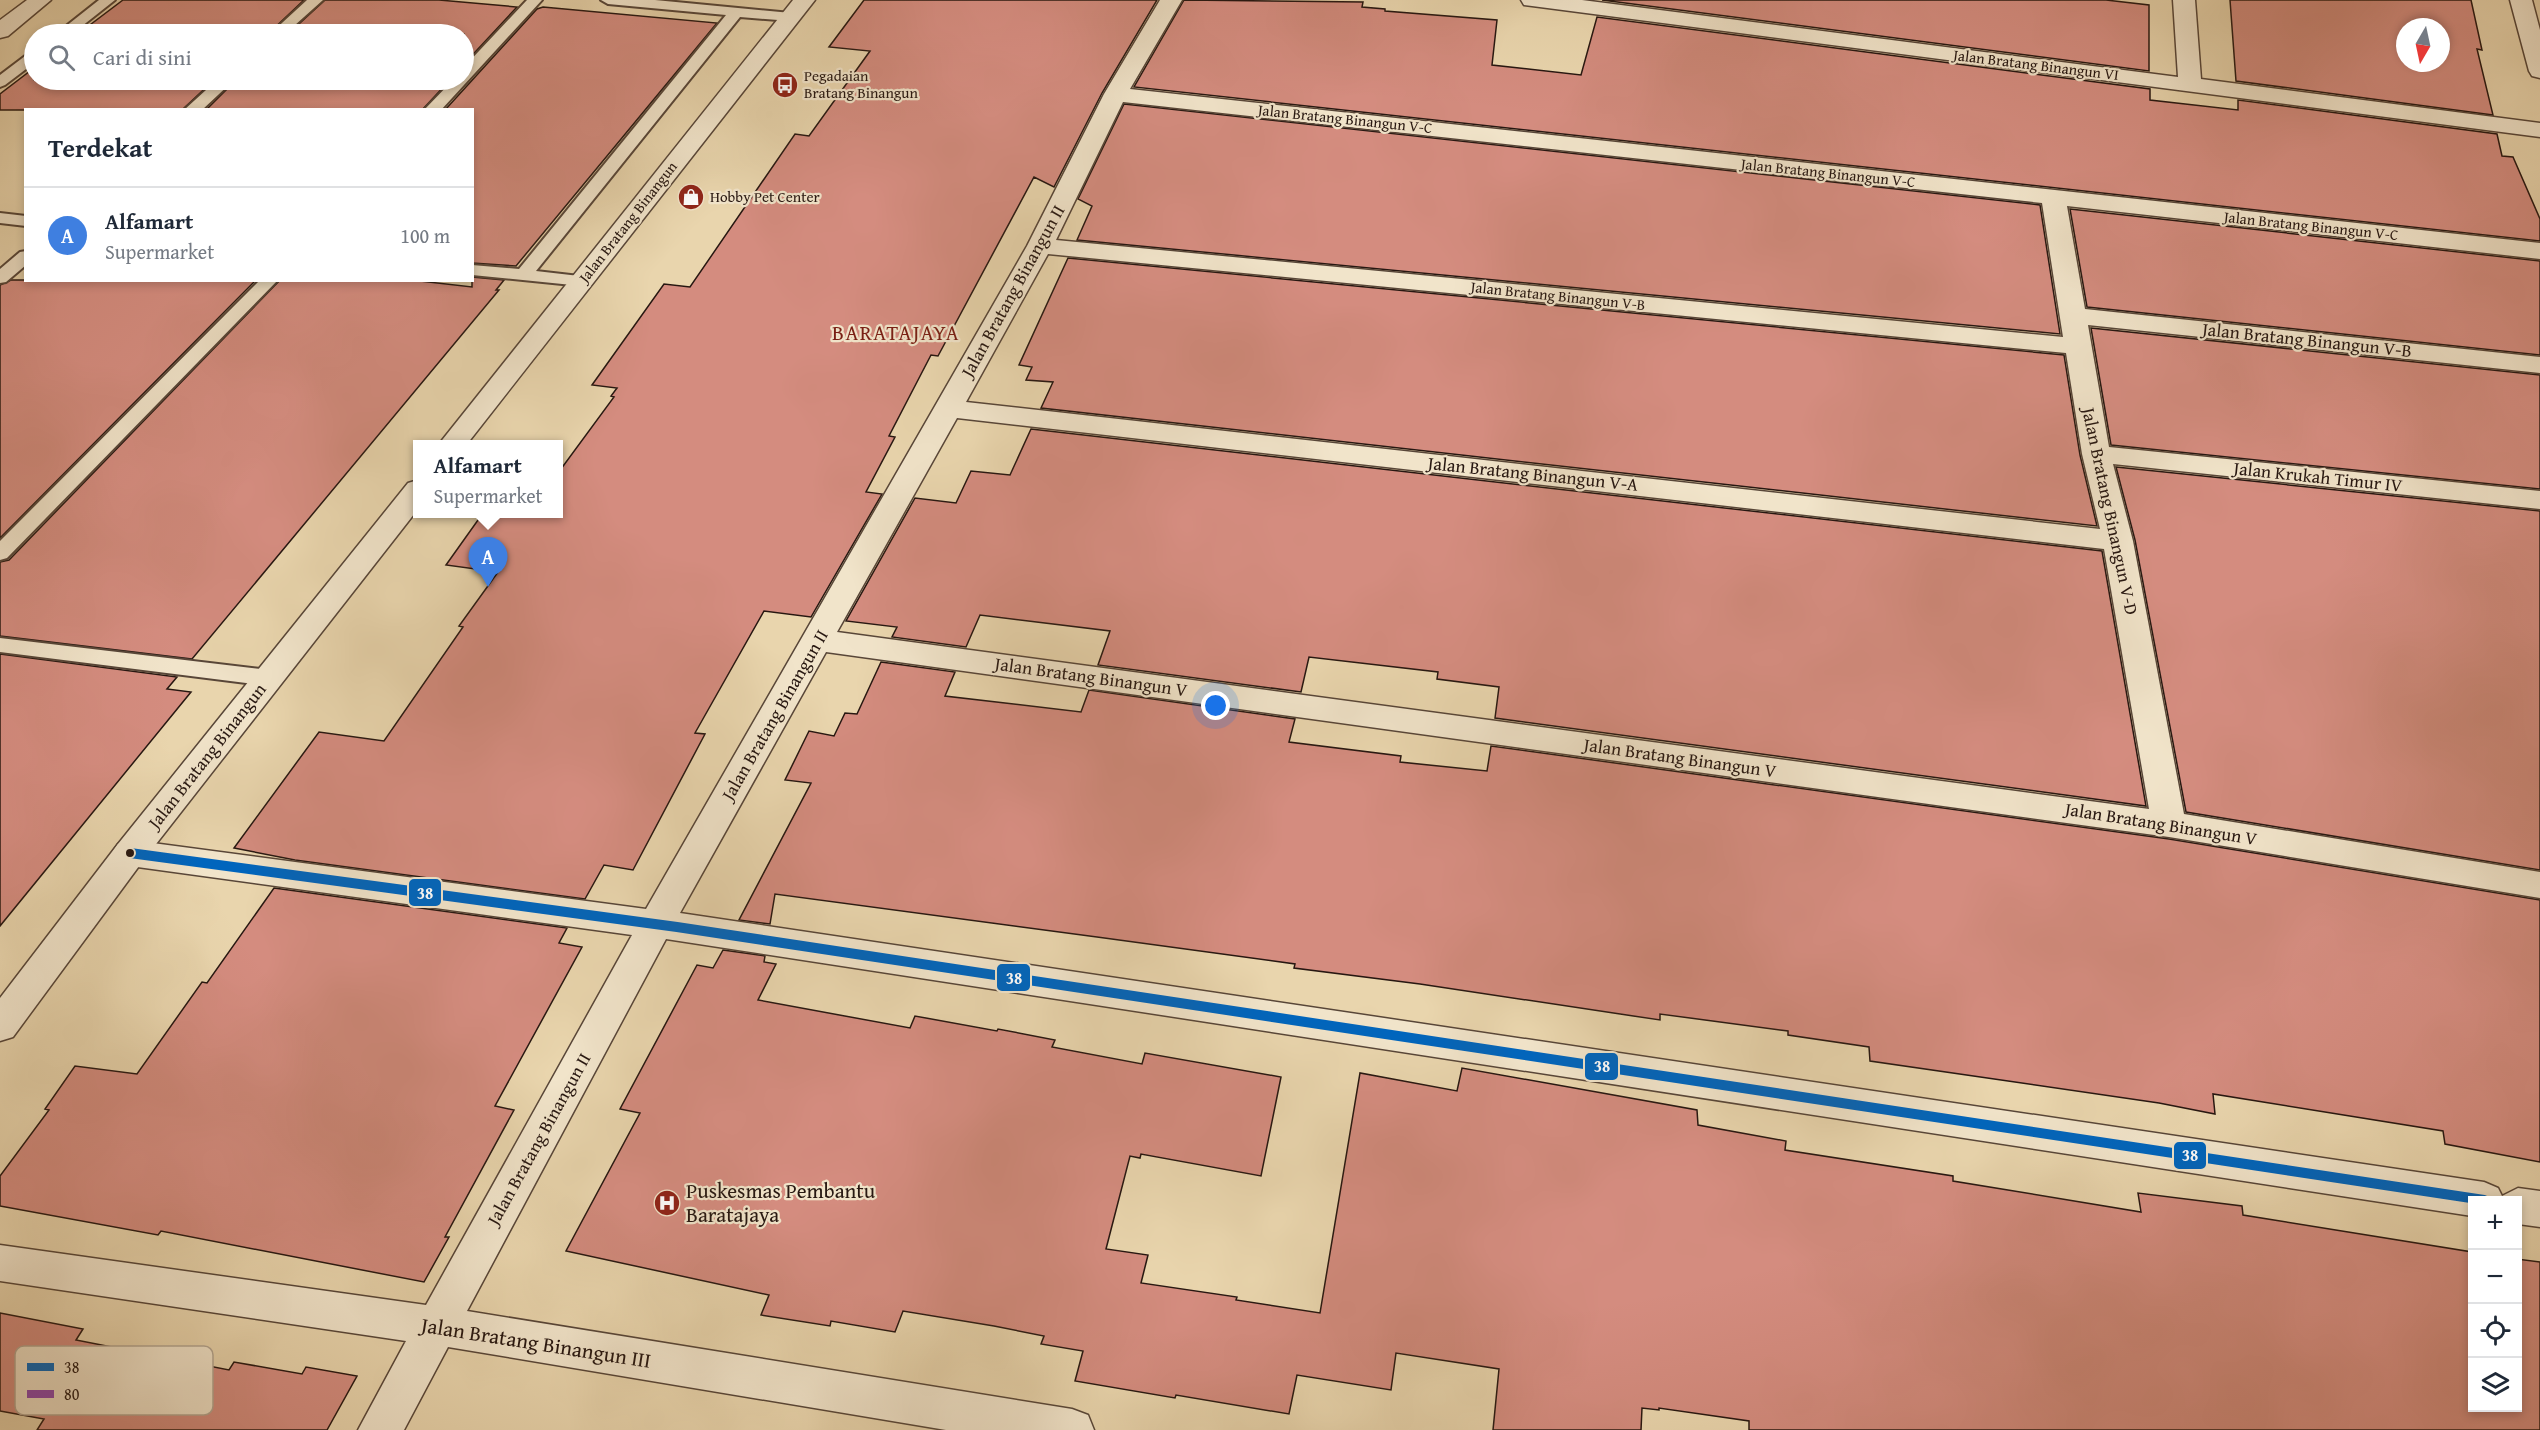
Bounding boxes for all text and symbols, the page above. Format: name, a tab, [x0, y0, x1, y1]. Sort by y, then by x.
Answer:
north arrow	[2396, 18, 2450, 72]
search box	[24, 24, 474, 90]
icon: search	[45, 41, 78, 74]
text: Cari di sini	[93, 41, 192, 73]
street label: Jalan Bratang Binangun VI	[1950, 44, 2120, 85]
place label: Pegadaian Bratang Binangun	[804, 65, 918, 103]
bus stop icon: Pegadaian Bratang Binangun	[770, 70, 800, 100]
street label: Jalan Bratang Binangun V-C	[1255, 99, 1433, 138]
text: Terdekat	[48, 128, 152, 167]
street label: Jalan Bratang Binangun V-C	[1738, 153, 1916, 192]
street label: Jalan Bratang Binangun	[572, 156, 682, 288]
shop icon: Hobby Pet Center	[676, 182, 706, 212]
place label: Hobby Pet Center	[710, 186, 820, 207]
street label: Jalan Bratang Binangun II	[953, 200, 1071, 384]
text: Alfamart	[105, 205, 193, 237]
street label: Jalan Bratang Binangun V-C	[2221, 206, 2399, 245]
text: A	[61, 221, 74, 250]
text: 100 m	[400, 221, 450, 250]
text: Supermarket	[105, 237, 214, 266]
street label: Jalan Bratang Binangun V-B	[1468, 276, 1646, 315]
street label: Jalan Bratang Binangun V-B	[2199, 315, 2413, 364]
district label: BARATAJAYA	[832, 317, 960, 348]
street label: Jalan Bratang Binangun V-D	[2075, 403, 2146, 617]
popup	[413, 440, 563, 518]
text: Alfamart	[433, 449, 522, 481]
street label: Jalan Bratang Binangun V-A	[1425, 449, 1640, 498]
street label: Jalan Krukah Timur IV	[2230, 454, 2404, 499]
text: Supermarket	[433, 481, 543, 510]
pin: A	[468, 538, 508, 587]
street label: Jalan Bratang Binangun II	[714, 624, 835, 807]
street label: Jalan Bratang Binangun V	[991, 649, 1189, 703]
street label: Jalan Bratang Binangun	[140, 677, 272, 836]
your location	[1201, 691, 1230, 720]
street label: Jalan Bratang Binangun V	[1580, 730, 1778, 784]
street label: Jalan Bratang Binangun V	[2061, 795, 2259, 852]
unlabelled marker	[124, 847, 136, 859]
line badge: 38	[408, 878, 442, 907]
text: 38	[417, 881, 433, 905]
line badge: 38	[996, 963, 1031, 992]
text: 38	[1006, 966, 1022, 990]
street label: Jalan Bratang Binangun II	[479, 1048, 597, 1232]
line badge: 38	[1584, 1052, 1619, 1081]
text: 38	[1594, 1054, 1610, 1078]
line badge: 38	[2173, 1141, 2207, 1170]
text: 38	[2182, 1143, 2198, 1167]
place label: Puskesmas Pembantu Baratajaya	[686, 1175, 876, 1230]
hospital icon: Puskesmas Pembantu Baratajaya	[652, 1188, 682, 1218]
map controls	[2468, 1196, 2522, 1412]
button: +	[2468, 1196, 2522, 1250]
button: −	[2468, 1250, 2522, 1304]
button: locate	[2468, 1304, 2522, 1358]
street label: Jalan Bratang Binangun III	[416, 1309, 653, 1376]
legend	[15, 1346, 213, 1415]
text: 38	[64, 1355, 80, 1379]
button: layers	[2468, 1358, 2522, 1412]
text: 80	[64, 1382, 80, 1406]

